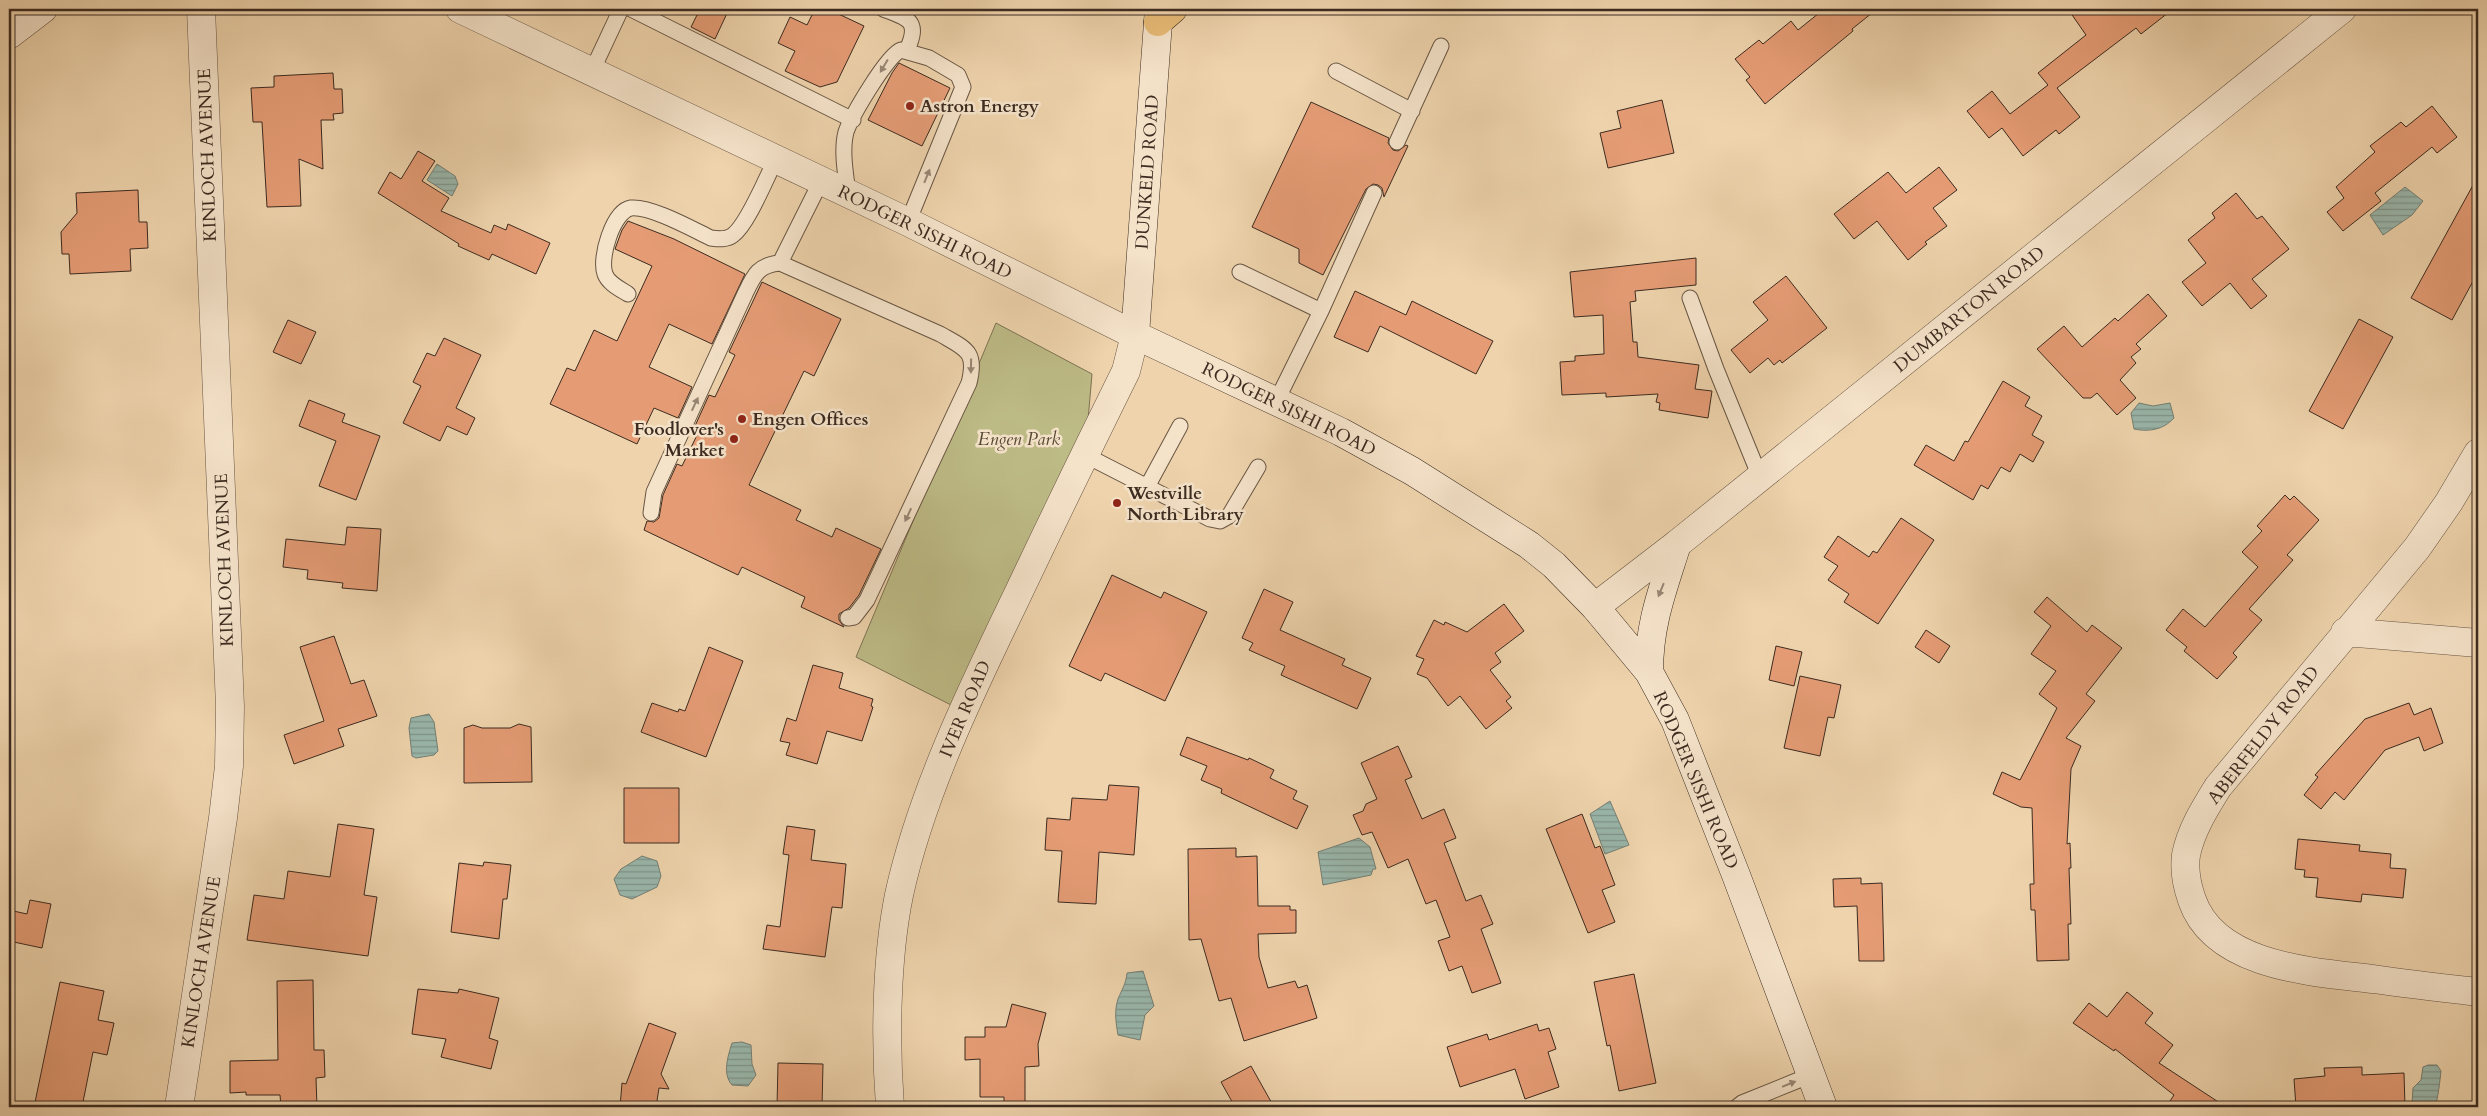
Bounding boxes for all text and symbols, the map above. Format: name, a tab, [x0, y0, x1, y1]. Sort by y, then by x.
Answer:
one-way arrow	[880, 60, 889, 73]
street label: KINLOCH AVENUE	[192, 68, 223, 242]
place label: Astron Energy	[920, 94, 1040, 119]
street label: DUNKELD ROAD	[1130, 94, 1165, 250]
marker: Astron Energy	[904, 100, 916, 112]
one-way arrow	[923, 169, 931, 184]
street label: RODGER SISHI ROAD	[833, 179, 1016, 286]
street label: DUMBARTON ROAD	[1888, 240, 2050, 378]
street label: RODGER SISHI ROAD	[1197, 356, 1380, 463]
one-way arrow	[967, 358, 975, 374]
one-way arrow	[691, 397, 699, 411]
place label: Engen Offices	[752, 407, 869, 432]
marker: Engen Offices	[736, 413, 748, 425]
place label: Foodlover's Market	[634, 417, 725, 463]
park label: Engen Park	[978, 427, 1060, 452]
marker: Foodlover's Market	[728, 433, 740, 445]
street label: KINLOCH AVENUE	[209, 473, 240, 647]
place label: Westville North Library	[1126, 481, 1244, 527]
marker: Westville North Library	[1111, 497, 1123, 509]
one-way arrow	[904, 507, 913, 522]
one-way arrow	[1657, 583, 1665, 597]
street label: IVER ROAD	[934, 657, 997, 762]
street label: ABERFELDY ROAD	[2201, 661, 2325, 810]
street label: RODGER SISHI ROAD	[1647, 687, 1744, 873]
street label: KINLOCH AVENUE	[176, 875, 227, 1050]
one-way arrow	[1782, 1079, 1796, 1087]

